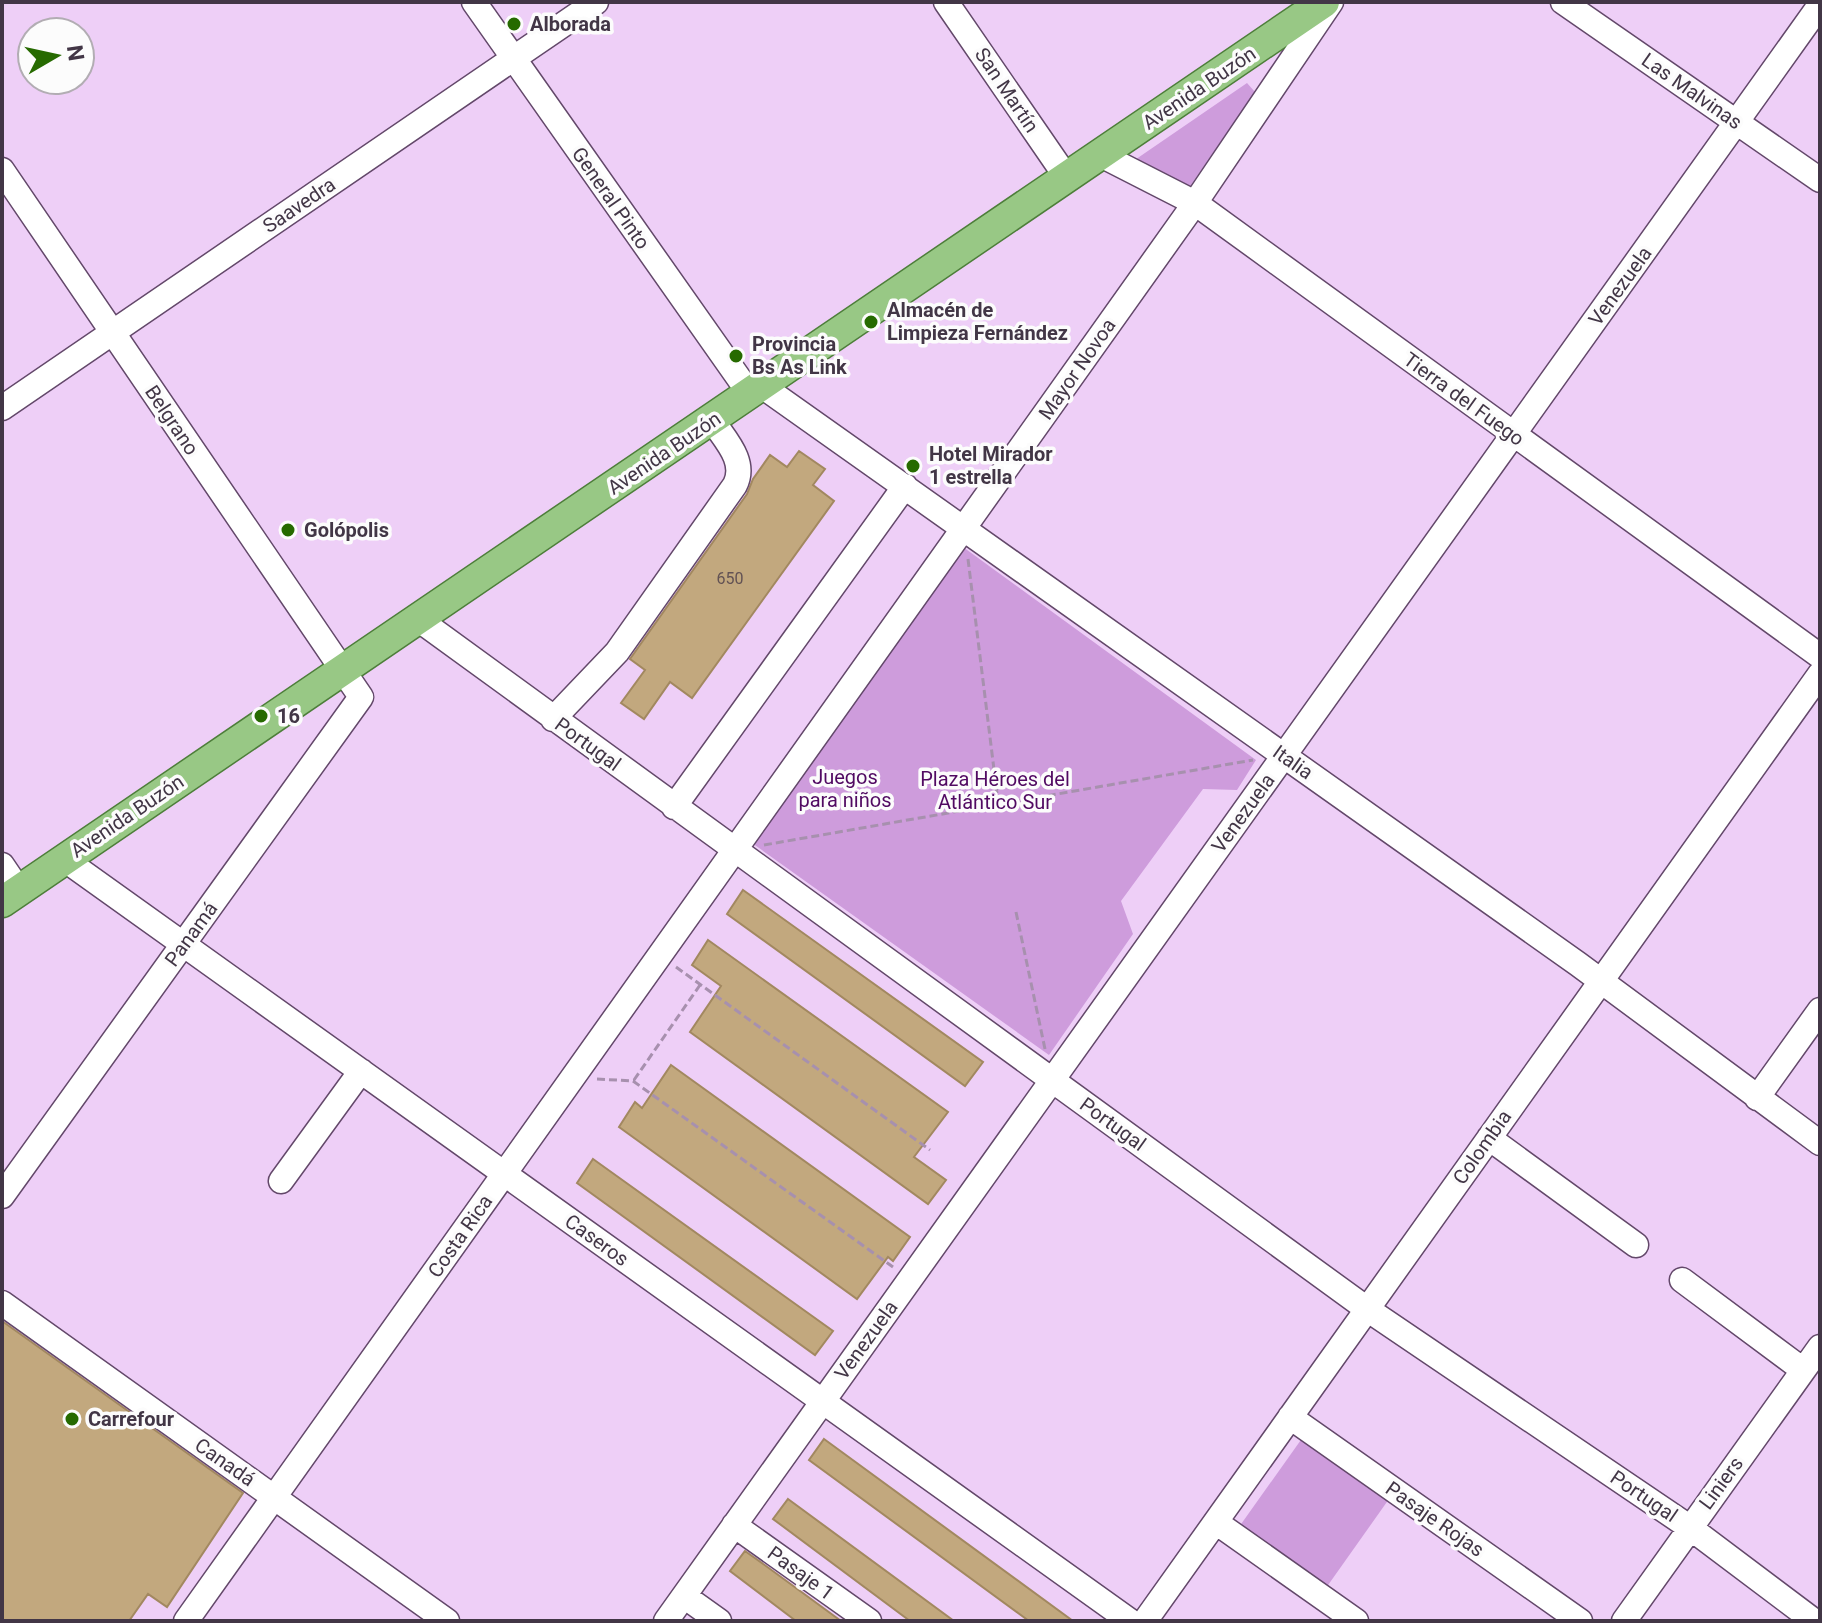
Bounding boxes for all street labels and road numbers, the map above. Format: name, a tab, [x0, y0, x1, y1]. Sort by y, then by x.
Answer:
street label: Avenida Buzón	[1138, 41, 1260, 135]
street label: San Martín	[970, 43, 1044, 137]
street label: Las Malvinas	[1637, 48, 1747, 134]
street label: General Pinto	[567, 142, 655, 254]
street label: Saavedra	[258, 172, 340, 238]
street label: Venezuela	[1583, 242, 1657, 330]
street label: Mayor Novoa	[1033, 314, 1121, 424]
street label: Tierra del Fuego	[1399, 347, 1529, 451]
street label: Belgrano	[140, 381, 204, 459]
street label: Avenida Buzón	[603, 406, 725, 500]
street label: Portugal	[550, 712, 626, 776]
street label: Italia	[1268, 740, 1318, 784]
street label: Avenida Buzón	[66, 769, 188, 863]
street label: Venezuela	[1206, 769, 1280, 857]
street label: Panamá	[160, 897, 222, 971]
street label: Portugal	[1075, 1092, 1151, 1156]
street label: Colombia	[1448, 1105, 1516, 1189]
street label: Costa Rica	[423, 1190, 497, 1282]
street label: Caseros	[560, 1209, 634, 1271]
street label: Venezuela	[829, 1296, 903, 1384]
street label: Canadá	[190, 1433, 260, 1491]
street label: Liniers	[1694, 1452, 1748, 1514]
street label: Portugal	[1606, 1465, 1682, 1527]
street label: Pasaje Rojas	[1381, 1476, 1489, 1562]
street label: Pasaje 1	[763, 1541, 839, 1605]

